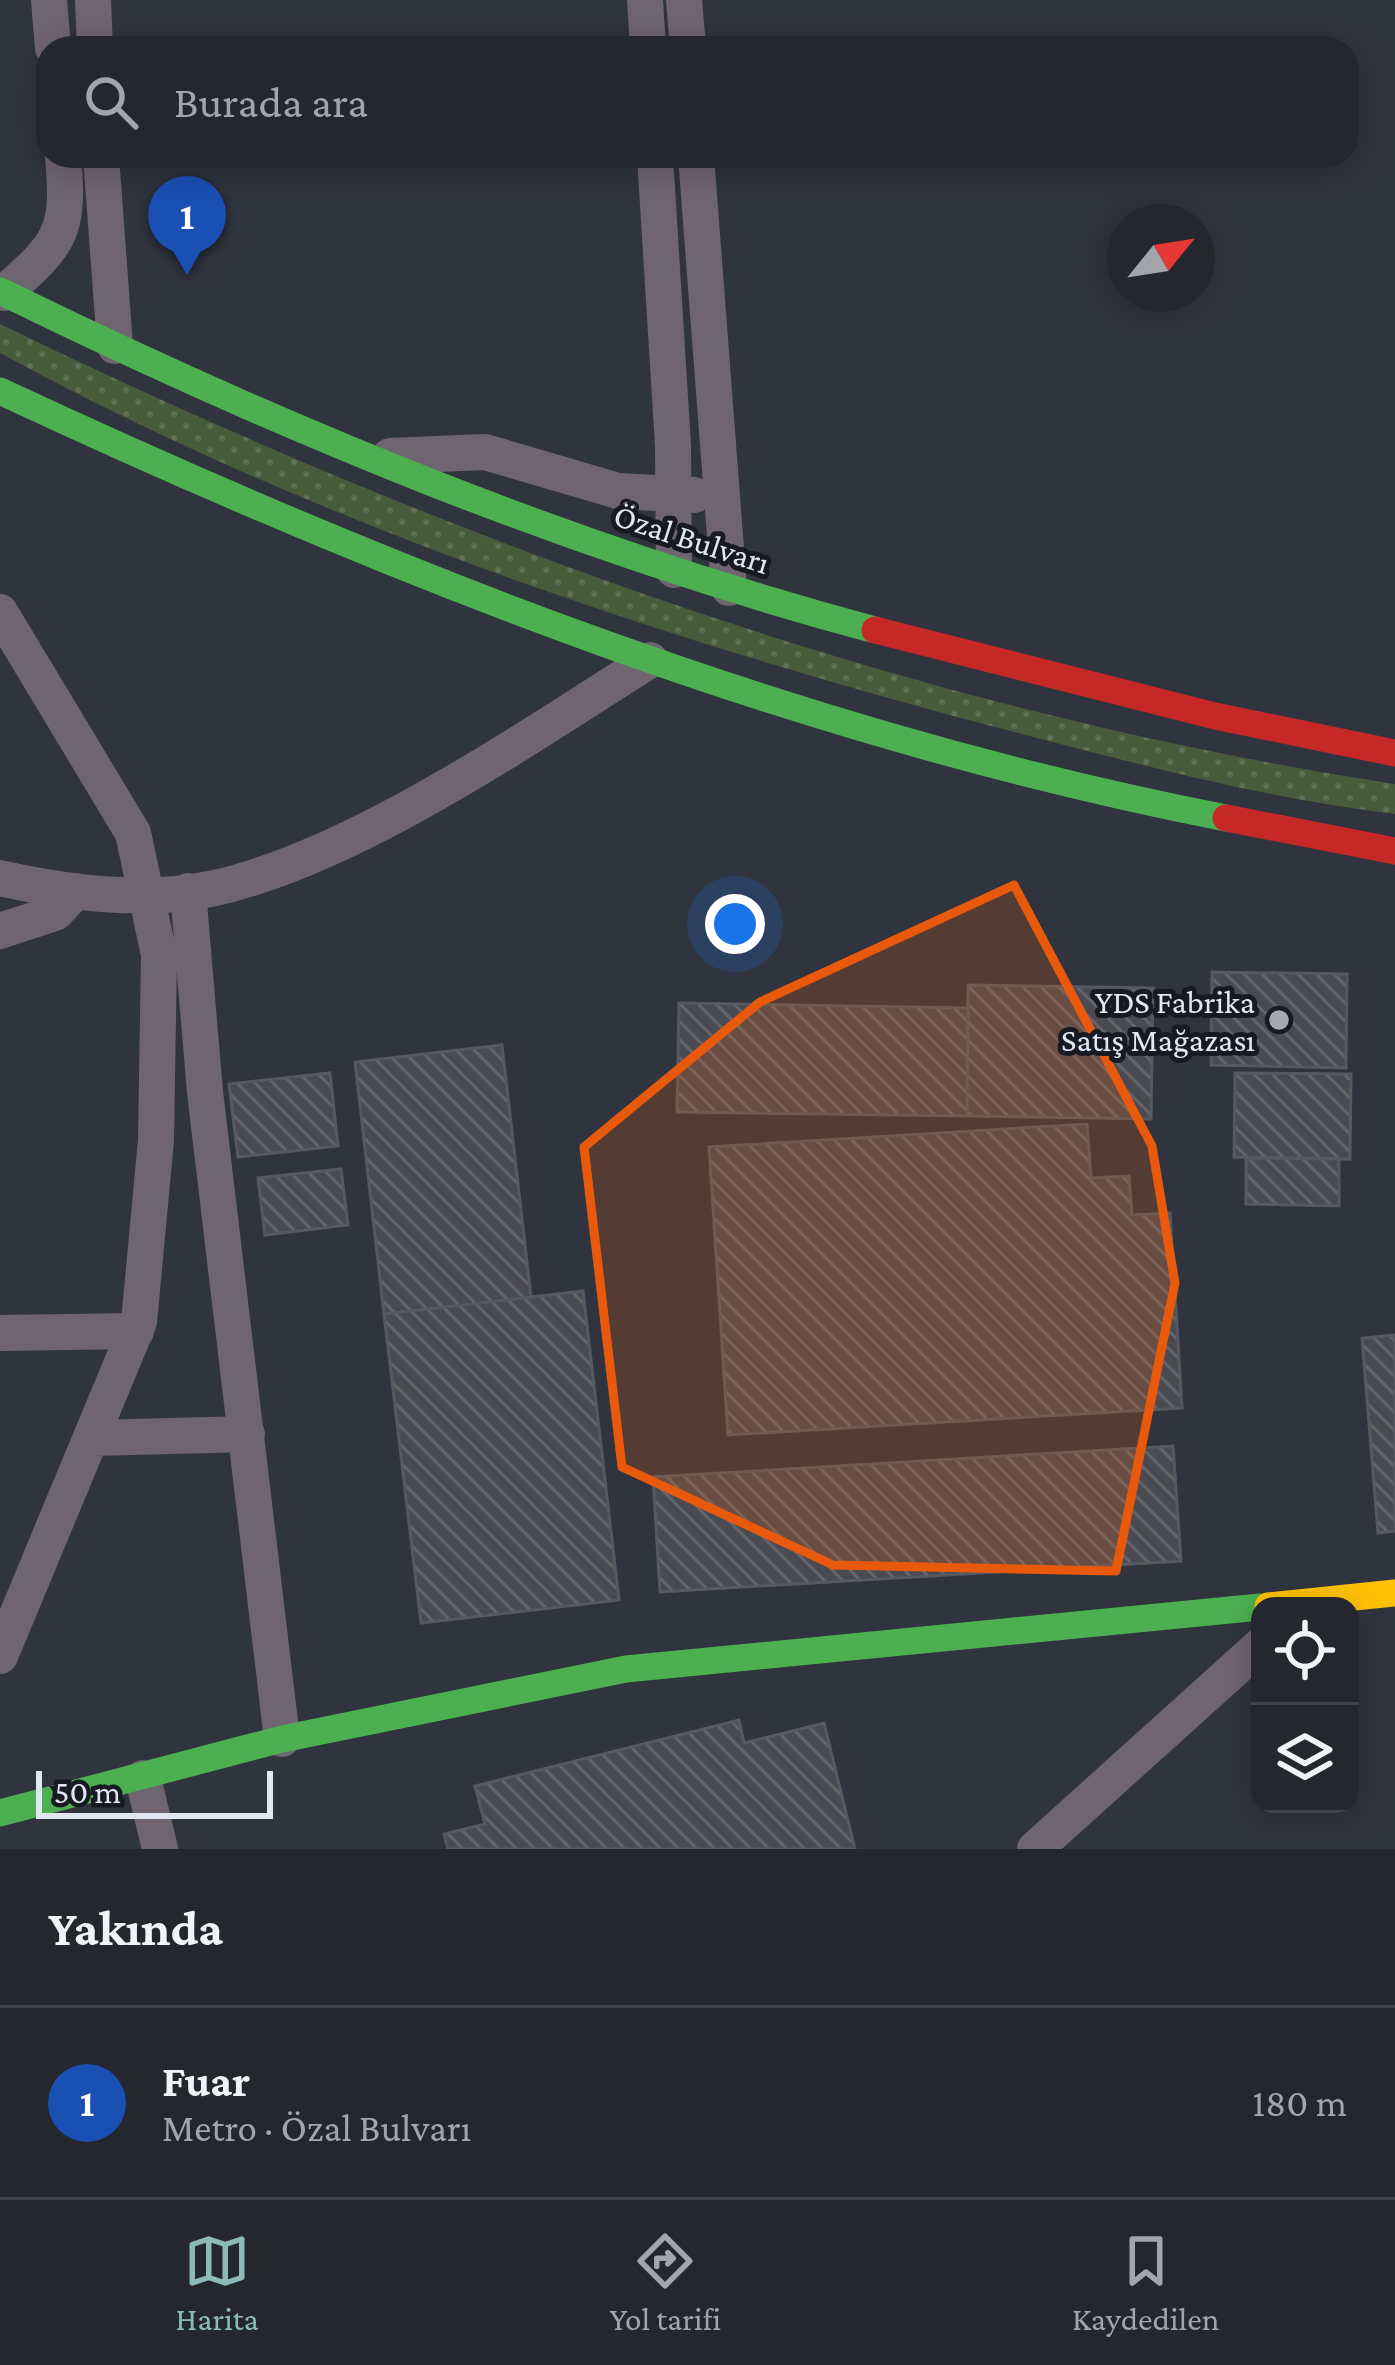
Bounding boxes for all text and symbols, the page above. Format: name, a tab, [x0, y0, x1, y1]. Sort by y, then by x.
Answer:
search box	[36, 36, 1359, 168]
icon: search	[78, 69, 144, 135]
text: Burada ara	[174, 77, 368, 127]
pin: 1	[148, 176, 226, 275]
north arrow	[1107, 204, 1215, 312]
street label: Özal Bulvarı	[610, 496, 774, 581]
your location	[705, 894, 765, 954]
place label: YDS Fabrika Satış Mağazası	[1061, 983, 1255, 1058]
marker: YDS Fabrika Satış Mağazası	[1266, 1007, 1292, 1033]
map controls	[1251, 1597, 1359, 1813]
button: locate	[1251, 1597, 1359, 1705]
button: layers	[1251, 1705, 1359, 1813]
scale bar	[36, 1765, 273, 1818]
text: 50 m	[54, 1773, 121, 1810]
text: Yakında	[48, 1899, 223, 1956]
text: Fuar	[162, 2056, 250, 2106]
text: 1	[80, 2081, 94, 2124]
text: 180 m	[1252, 2081, 1347, 2124]
text: Metro · Özal Bulvarı	[162, 2106, 471, 2149]
tab: Harita	[175, 2228, 259, 2337]
tab: Yol tarifi	[610, 2228, 721, 2337]
tab: Kaydedilen	[1072, 2228, 1219, 2337]

